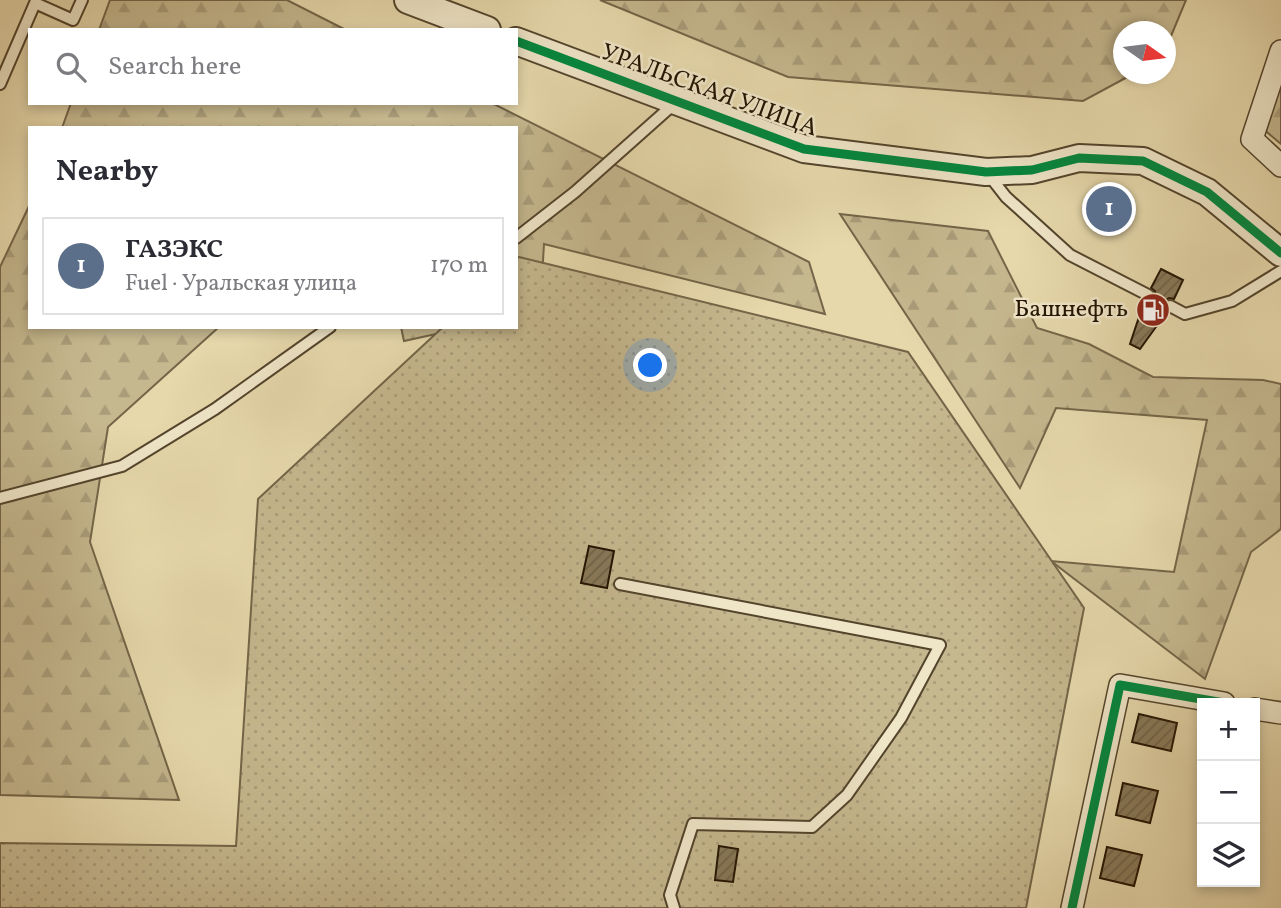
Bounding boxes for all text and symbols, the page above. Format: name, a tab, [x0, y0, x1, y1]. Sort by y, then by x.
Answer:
north arrow	[1113, 21, 1176, 84]
search box	[28, 28, 518, 105]
street label: УРАЛЬСКАЯ УЛИЦА	[596, 36, 822, 146]
icon: search	[52, 48, 90, 86]
text: Search here	[108, 49, 241, 85]
text: Nearby	[56, 151, 158, 193]
pin: 1	[1086, 183, 1132, 235]
text: ГАЗЭКС	[125, 232, 223, 268]
text: 1	[76, 250, 86, 282]
text: 170 m	[430, 250, 488, 282]
text: Fuel · Уральская улица	[125, 268, 357, 300]
fuel station icon: Башнефть	[1134, 291, 1172, 329]
place label: Башнефть	[1015, 293, 1128, 327]
your location	[633, 348, 667, 382]
map controls	[1197, 698, 1260, 887]
button: +	[1197, 698, 1260, 761]
button: −	[1197, 761, 1260, 824]
button: layers	[1197, 824, 1260, 887]

